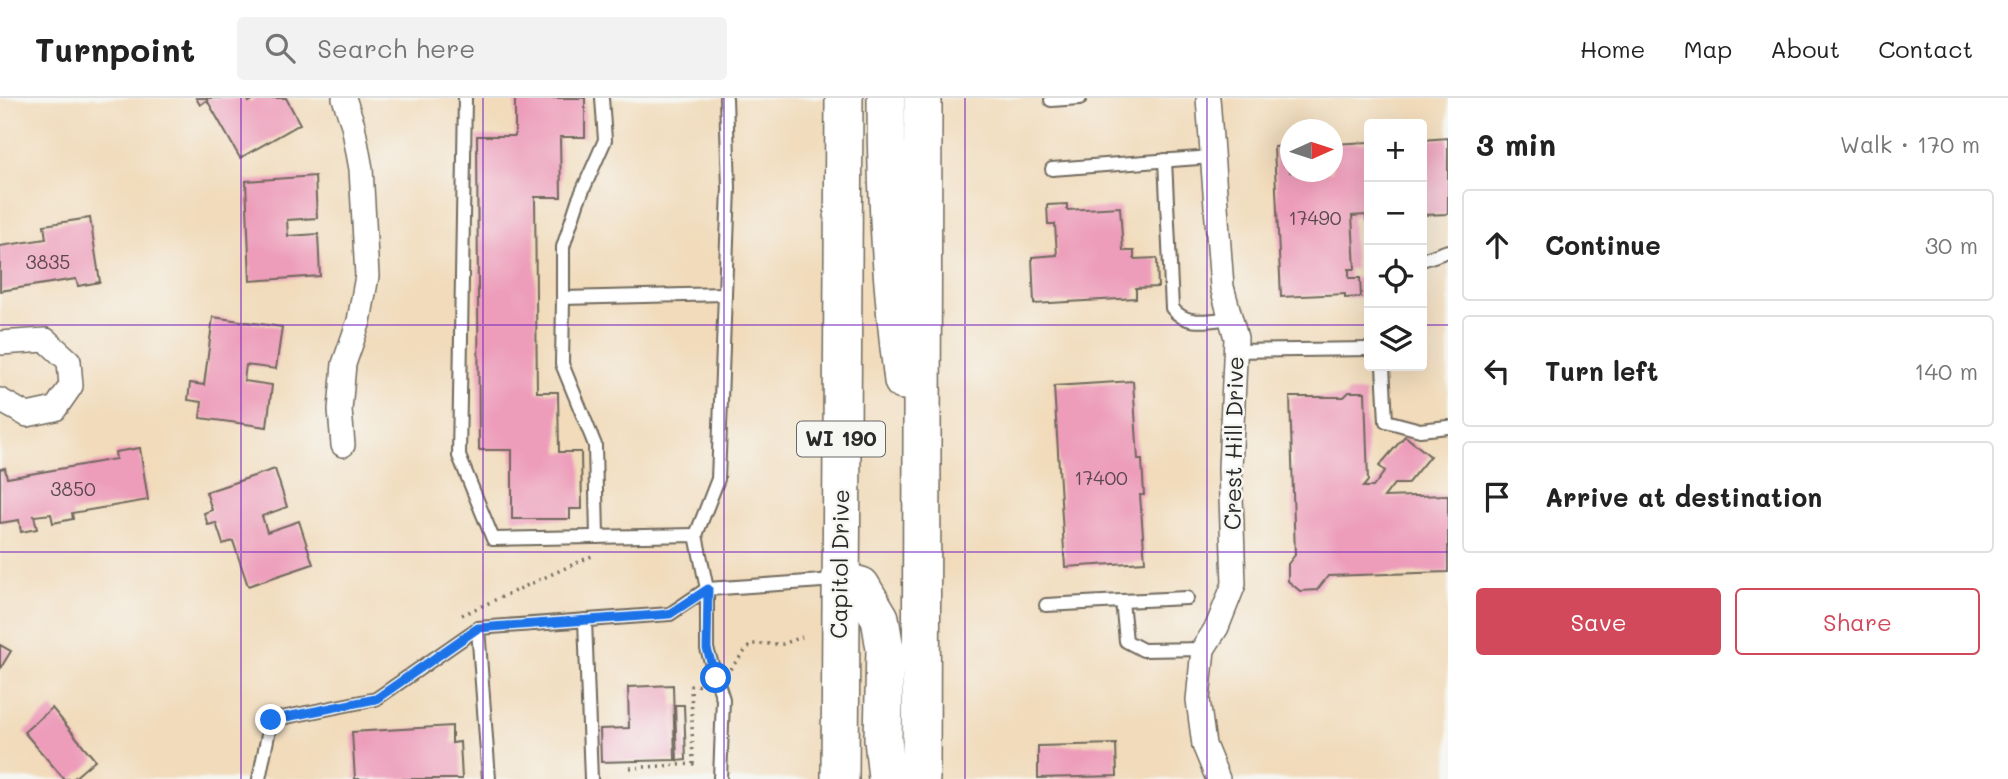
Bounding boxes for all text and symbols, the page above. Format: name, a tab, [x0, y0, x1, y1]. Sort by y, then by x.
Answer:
search box	[237, 17, 727, 80]
text: Turnpoint	[35, 27, 195, 70]
icon: search	[261, 29, 299, 67]
text: Search here	[317, 31, 475, 65]
text: Home	[1580, 33, 1645, 64]
text: Map	[1683, 33, 1732, 64]
text: About	[1770, 33, 1840, 64]
text: Contact	[1878, 33, 1973, 64]
north arrow	[1280, 119, 1343, 182]
map controls	[1364, 119, 1427, 371]
button: +	[1364, 119, 1427, 182]
text: 3 min	[1476, 124, 1556, 164]
text: Walk · 170 m	[1840, 129, 1980, 159]
button: −	[1364, 182, 1427, 245]
house number: 17490	[1288, 205, 1342, 230]
icon: ahead	[1478, 226, 1516, 264]
text: Continue	[1545, 228, 1661, 262]
text: 30 m	[1925, 230, 1978, 260]
button: locate	[1364, 245, 1427, 308]
house number: 3835	[26, 249, 70, 274]
button: layers	[1364, 308, 1427, 371]
icon: left	[1478, 352, 1516, 390]
text: Turn left	[1545, 354, 1658, 388]
street label: Crest Hill Drive	[1216, 356, 1250, 530]
text: 140 m	[1914, 356, 1978, 386]
road number: WI 190	[797, 422, 885, 456]
house number: 17400	[1074, 465, 1128, 490]
house number: 3850	[50, 476, 96, 501]
icon: arrive	[1478, 478, 1516, 516]
text: Arrive at destination	[1545, 480, 1822, 514]
street label: Capitol Drive	[823, 489, 855, 639]
button: Save	[1476, 588, 1721, 655]
button: Share	[1735, 588, 1980, 655]
route start	[700, 662, 731, 693]
route end	[255, 704, 286, 735]

